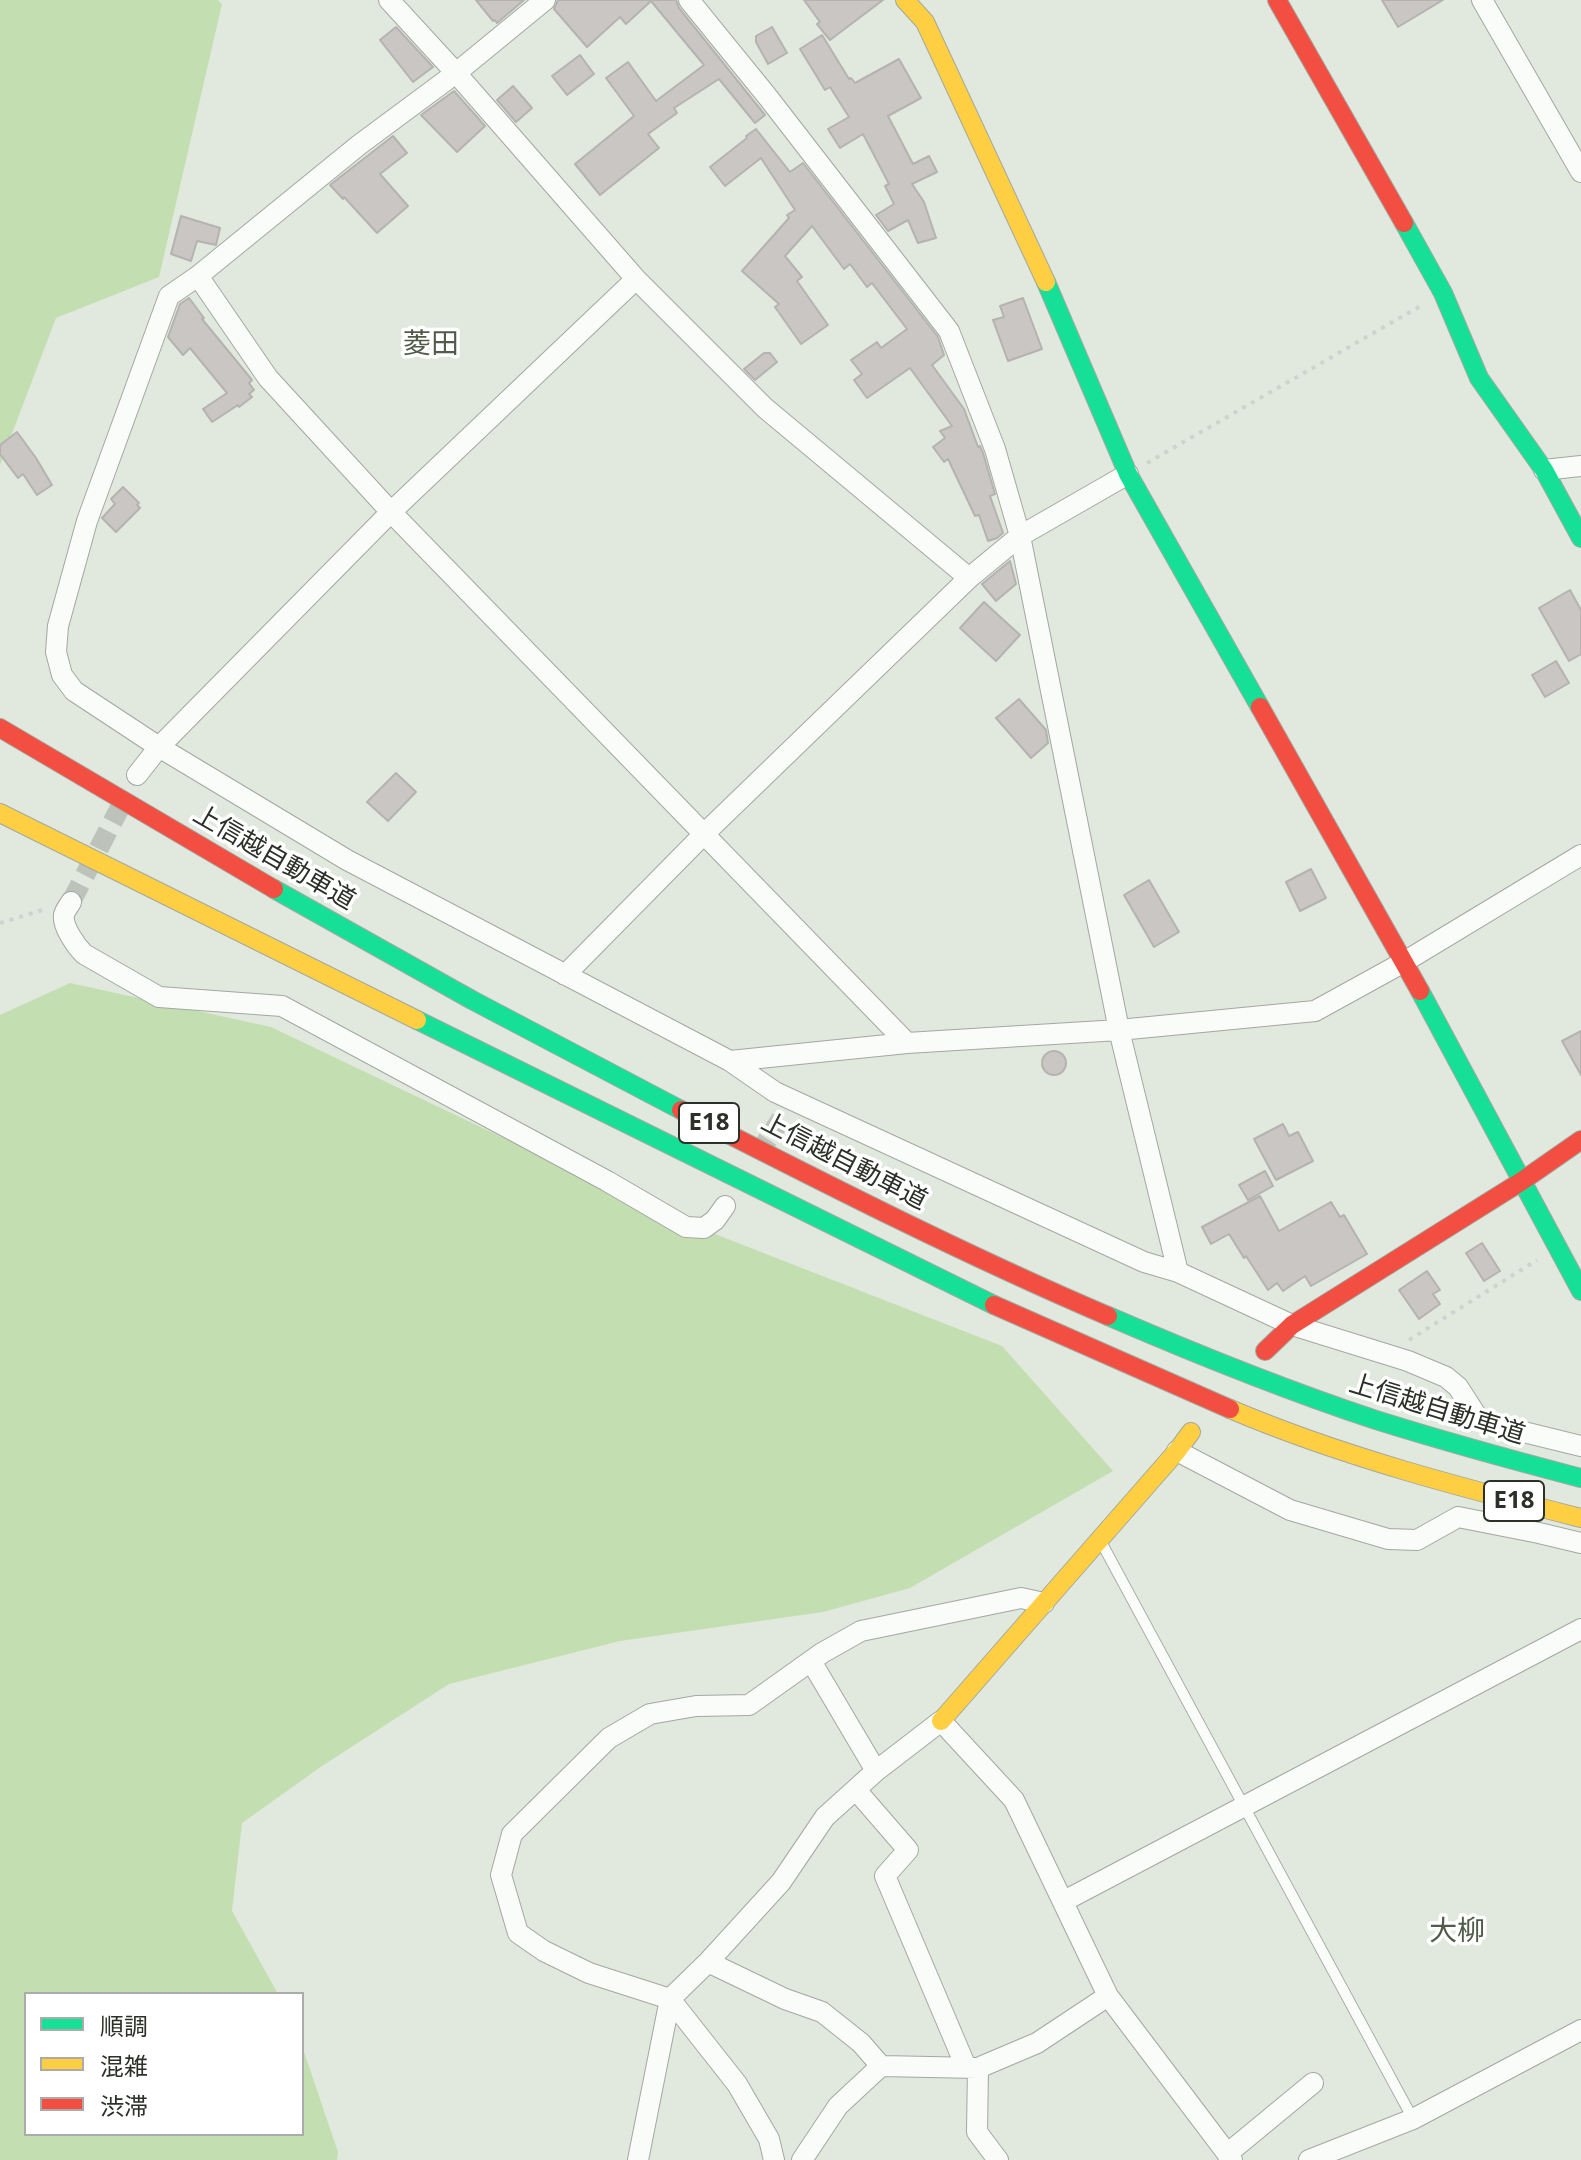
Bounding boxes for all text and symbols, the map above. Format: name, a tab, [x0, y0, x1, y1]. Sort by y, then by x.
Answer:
district label: 菱田	[403, 328, 459, 362]
street label: 上信越自動車道	[187, 799, 361, 917]
road number: E18	[679, 1103, 739, 1143]
street label: 上信越自動車道	[756, 1107, 932, 1217]
street label: 上信越自動車道	[1345, 1368, 1529, 1452]
road number: E18	[1484, 1481, 1544, 1521]
district label: 大柳	[1429, 1915, 1485, 1949]
legend	[24, 1992, 304, 2136]
text: 順調	[100, 2009, 148, 2042]
text: 混雑	[100, 2049, 148, 2082]
text: 渋滞	[100, 2089, 148, 2122]

